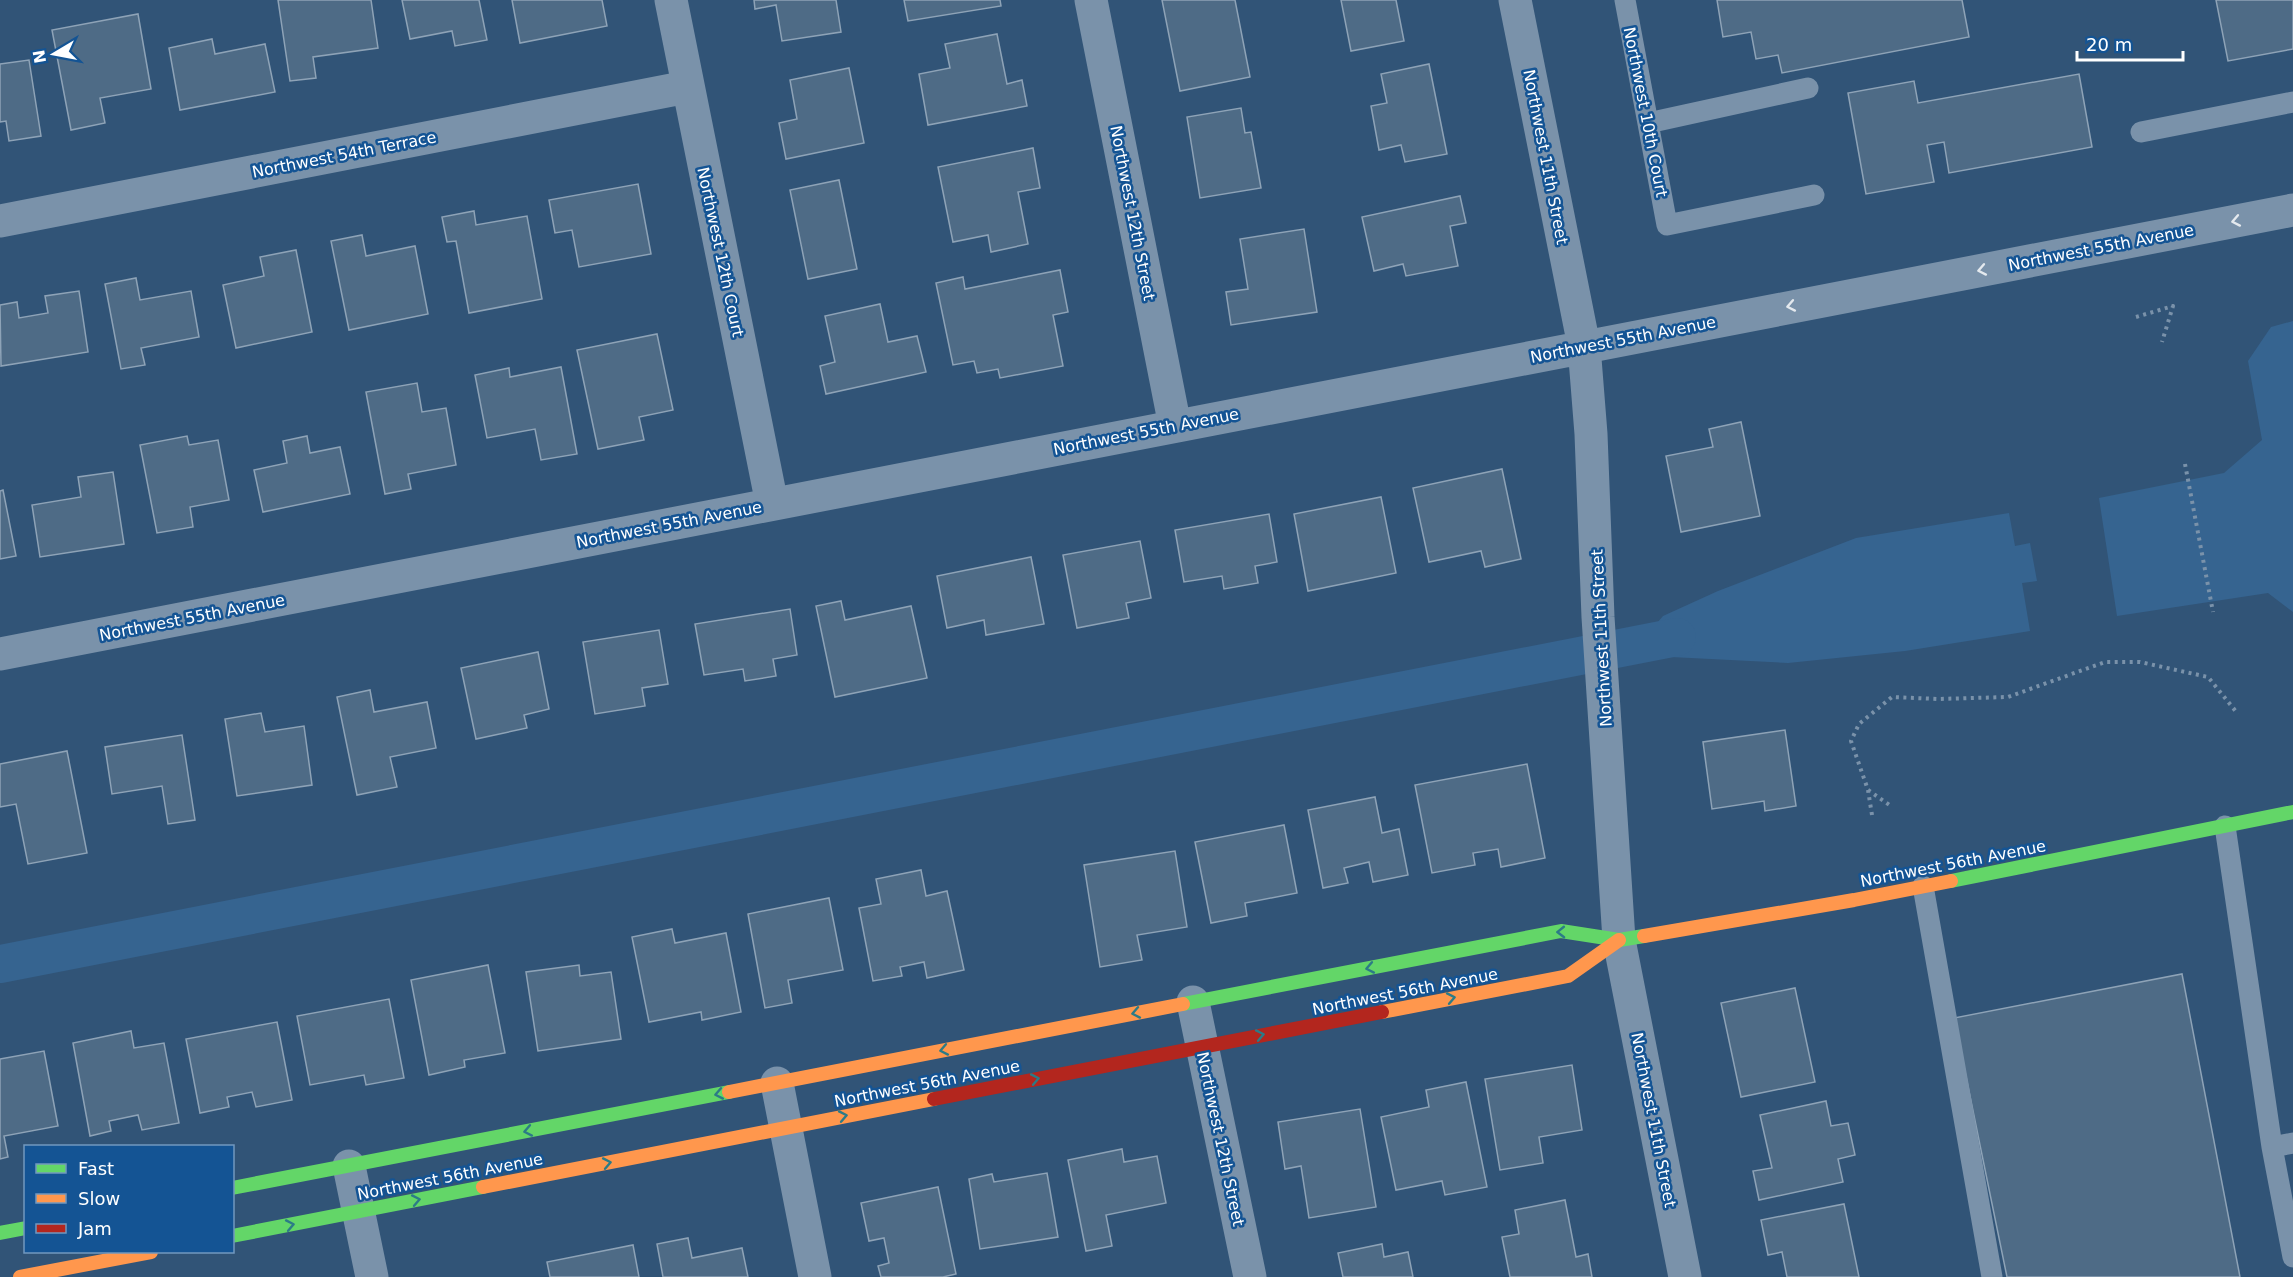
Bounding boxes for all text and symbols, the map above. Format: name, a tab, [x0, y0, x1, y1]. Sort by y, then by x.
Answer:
north arrow	[24, 24, 84, 84]
scale bar	[2077, 24, 2184, 62]
street label: Northwest 10th Court	[1620, 25, 1671, 199]
text: 20 m	[2086, 34, 2132, 55]
text: N	[29, 48, 50, 65]
street label: Northwest 11th Street	[1519, 68, 1572, 246]
street label: Northwest 12th Street	[1106, 124, 1159, 302]
street label: Northwest 54th Terrace	[250, 127, 438, 182]
street label: Northwest 12th Court	[693, 165, 748, 339]
one-way arrow	[2231, 214, 2241, 227]
street label: Northwest 55th Avenue	[2007, 220, 2196, 275]
one-way arrow	[1977, 263, 1987, 276]
one-way arrow	[1786, 299, 1796, 312]
street label: Northwest 55th Avenue	[1529, 312, 1718, 367]
street label: Northwest 55th Avenue	[1052, 404, 1241, 459]
street label: Northwest 55th Avenue	[575, 497, 764, 552]
street label: Northwest 11th Street	[1587, 549, 1616, 727]
street label: Northwest 55th Avenue	[98, 590, 287, 645]
street label: Northwest 56th Avenue	[1859, 836, 2048, 891]
one-way arrow	[1556, 926, 1565, 939]
one-way arrow	[1365, 961, 1375, 974]
street label: Northwest 56th Avenue	[1311, 964, 1500, 1019]
one-way arrow	[1446, 992, 1456, 1005]
one-way arrow	[1131, 1006, 1141, 1019]
one-way arrow	[1255, 1029, 1265, 1042]
street label: Northwest 11th Street	[1627, 1031, 1680, 1209]
one-way arrow	[940, 1043, 950, 1056]
street label: Northwest 12th Street	[1193, 1050, 1248, 1228]
street label: Northwest 56th Avenue	[833, 1056, 1022, 1111]
one-way arrow	[1029, 1073, 1039, 1086]
one-way arrow	[715, 1087, 725, 1100]
one-way arrow	[838, 1110, 848, 1123]
one-way arrow	[523, 1124, 533, 1137]
legend	[24, 1145, 234, 1253]
street label: Northwest 56th Avenue	[356, 1149, 545, 1204]
one-way arrow	[602, 1157, 612, 1170]
text: Fast	[78, 1158, 114, 1179]
text: Slow	[78, 1188, 120, 1209]
one-way arrow	[410, 1194, 420, 1207]
text: Jam	[77, 1218, 112, 1239]
one-way arrow	[285, 1219, 295, 1232]

